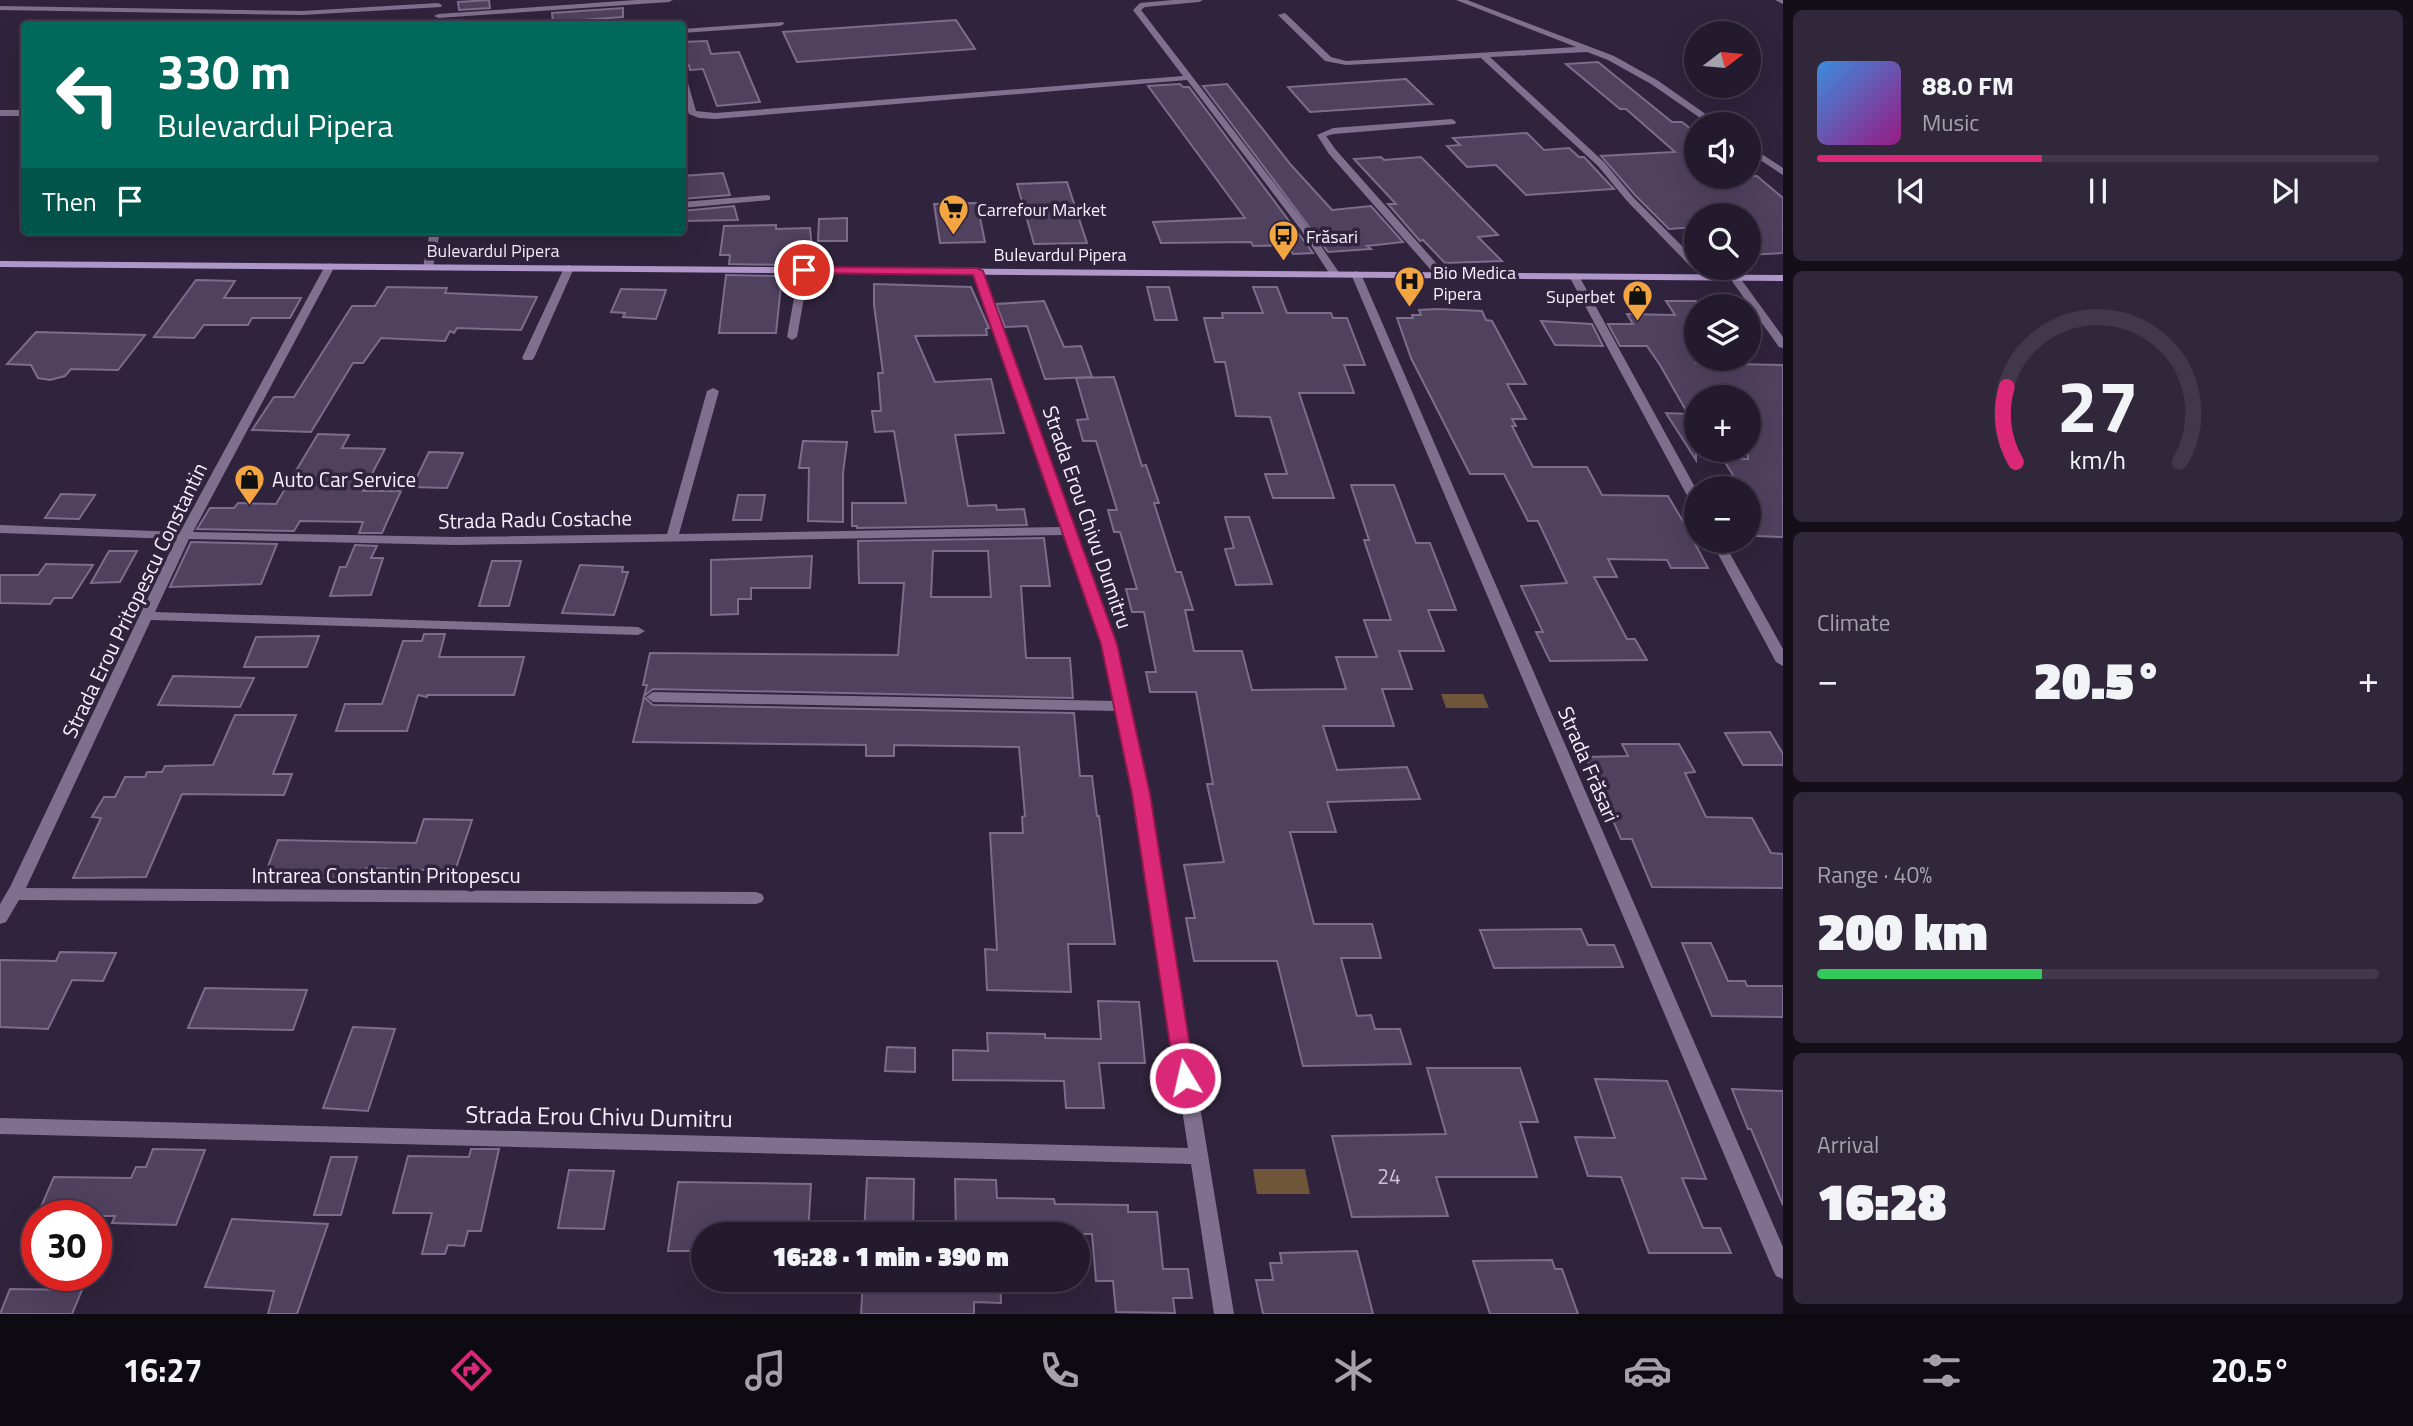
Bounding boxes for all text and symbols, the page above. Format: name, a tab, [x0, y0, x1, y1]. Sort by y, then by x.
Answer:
north arrow	[1684, 21, 1760, 98]
map controls	[1684, 21, 1761, 553]
text: 330 m	[157, 33, 291, 108]
icon: left	[42, 49, 133, 140]
text: 88.0 FM	[1922, 66, 2014, 105]
text: Bulevardul Pipera	[157, 101, 393, 149]
text: Music	[1922, 105, 1979, 140]
button: sound	[1684, 112, 1761, 189]
icon: previous	[1892, 172, 1930, 210]
icon: pause	[2079, 172, 2117, 210]
icon: next	[2266, 172, 2304, 210]
text: Then	[42, 182, 97, 221]
icon: arrive	[111, 182, 149, 220]
supermarket icon: Carrefour Market	[937, 192, 971, 236]
place label: Carrefour Market	[977, 196, 1107, 223]
button: search	[1684, 203, 1761, 280]
bus stop icon: Frăsari	[1266, 219, 1300, 263]
place label: Frăsari	[1306, 223, 1358, 250]
street label: Bulevardul Pipera	[427, 237, 559, 264]
pin	[774, 240, 834, 300]
street label: Bulevardul Pipera	[994, 241, 1126, 268]
icon: arrive	[785, 251, 823, 289]
place label: Bio Medica Pipera	[1433, 259, 1516, 307]
hospital icon: Bio Medica Pipera	[1393, 265, 1427, 309]
shop icon: Superbet	[1621, 279, 1655, 323]
place label: Superbet	[1546, 283, 1616, 310]
button: layers	[1684, 294, 1761, 371]
text: 27	[2057, 351, 2139, 461]
button: +	[1684, 385, 1761, 462]
street label: Strada Erou Chivu Dumitru	[1035, 401, 1141, 633]
text: km/h	[2070, 441, 2126, 479]
street label: Strada Erou Pritopescu Constantin	[53, 457, 215, 743]
shop icon: Auto Car Service	[232, 462, 266, 506]
place label: Auto Car Service	[272, 463, 416, 495]
button: −	[1684, 476, 1761, 553]
street label: Strada Radu Costache	[438, 501, 632, 537]
text: Climate	[1817, 605, 1890, 640]
text: 20.5°	[2033, 640, 2163, 719]
text: −	[1817, 650, 1838, 708]
text: +	[2358, 650, 2379, 708]
street label: Strada Frăsari	[1550, 701, 1628, 827]
text: Range · 40%	[1817, 857, 1932, 892]
street label: Intrarea Constantin Pritopescu	[251, 859, 521, 891]
text: 200 km	[1817, 891, 1988, 970]
position arrow	[1148, 1041, 1222, 1115]
street label: Strada Erou Chivu Dumitru	[465, 1096, 733, 1136]
text: Arrival	[1817, 1127, 1879, 1162]
house number: 24	[1377, 1160, 1401, 1192]
text: 16:28	[1817, 1161, 1946, 1240]
speed limit sign: 30	[21, 1200, 112, 1291]
text: 16:28 · 1 min · 390 m	[772, 1237, 1009, 1276]
text: 16:27	[122, 1346, 202, 1394]
icon: directions	[447, 1346, 496, 1395]
icon: music	[741, 1346, 790, 1395]
icon: phone	[1035, 1346, 1084, 1395]
icon: climate	[1329, 1346, 1378, 1395]
icon: car	[1623, 1346, 1672, 1395]
icon: filters	[1917, 1346, 1966, 1395]
text: 20.5°	[2211, 1346, 2291, 1394]

